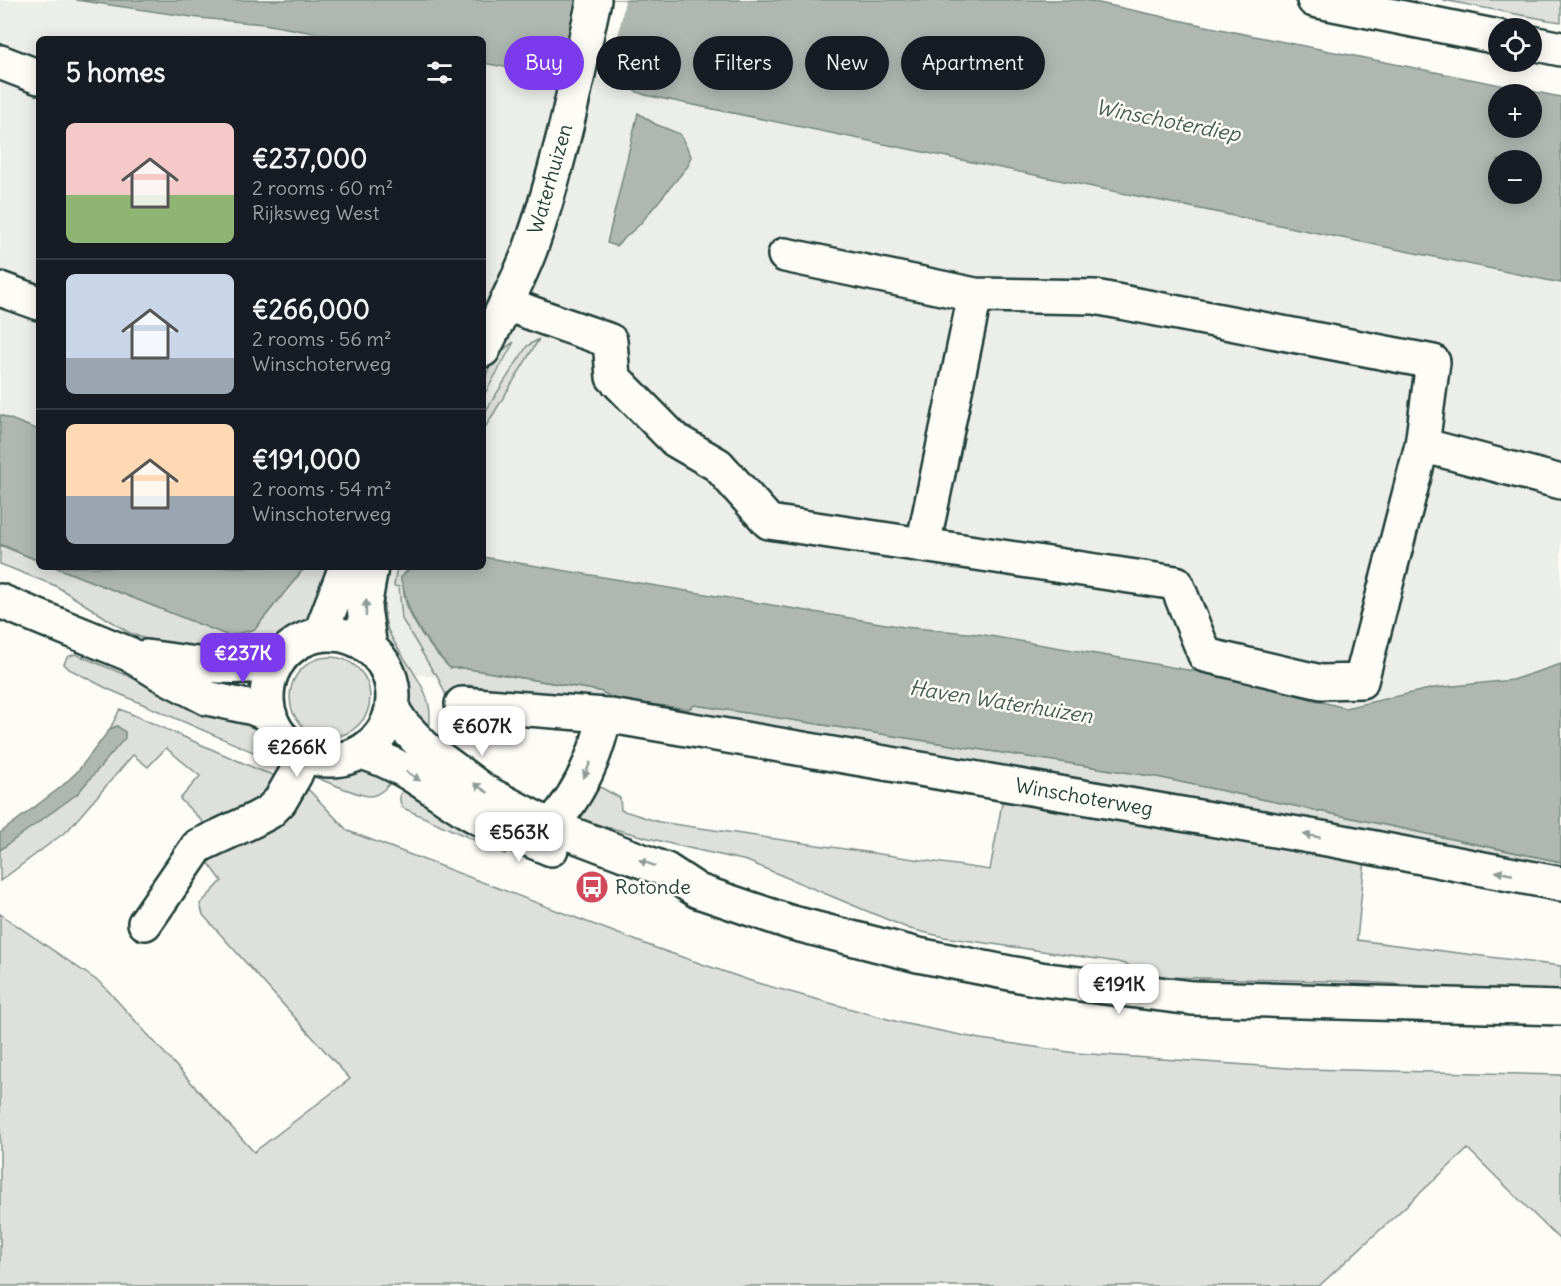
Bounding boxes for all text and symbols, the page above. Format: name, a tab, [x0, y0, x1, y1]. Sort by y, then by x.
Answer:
map controls	[1488, 18, 1542, 204]
button: locate	[1488, 18, 1542, 72]
chip: Buy	[504, 36, 584, 90]
chip: Rent	[596, 36, 681, 90]
chip: Filters	[693, 36, 793, 90]
chip: New	[805, 36, 889, 90]
chip: Apartment	[901, 36, 1045, 90]
text: 5 homes	[66, 56, 165, 89]
icon: filters	[423, 56, 456, 89]
button: +	[1488, 84, 1542, 138]
water label: Winschoterdiep	[1093, 93, 1244, 148]
street label: Waterhuizen	[522, 121, 577, 237]
text: €237,000	[252, 142, 367, 175]
icon: home	[114, 147, 186, 219]
button: −	[1488, 150, 1542, 204]
text: 2 rooms · 60 m²	[252, 175, 393, 200]
text: Rijksweg West	[252, 200, 379, 225]
text: €266,000	[252, 293, 370, 326]
icon: home	[114, 298, 186, 370]
text: 2 rooms · 56 m²	[252, 326, 392, 351]
text: Winschoterweg	[252, 351, 391, 376]
text: €191,000	[252, 443, 361, 476]
icon: home	[114, 448, 186, 520]
text: 2 rooms · 54 m²	[252, 476, 392, 501]
text: Winschoterweg	[252, 501, 391, 526]
one-way arrow	[361, 598, 370, 617]
pin: €237K	[201, 633, 285, 684]
text: €237K	[214, 640, 272, 665]
water label: Haven Waterhuizen	[908, 674, 1095, 729]
pin: €607K	[440, 706, 524, 757]
text: €607K	[452, 713, 512, 738]
pin: €266K	[255, 727, 339, 778]
text: €266K	[267, 734, 327, 759]
one-way arrow	[583, 762, 592, 779]
one-way arrow	[405, 770, 421, 782]
street label: Winschoterweg	[1013, 772, 1155, 821]
one-way arrow	[473, 783, 489, 794]
pin: €563K	[477, 812, 561, 863]
text: €563K	[489, 819, 549, 844]
one-way arrow	[1302, 831, 1321, 840]
one-way arrow	[638, 857, 656, 867]
one-way arrow	[1494, 868, 1513, 877]
bus stop icon: Rotonde	[574, 869, 610, 905]
place label: Rotonde	[615, 874, 691, 899]
pin: €191K	[1077, 964, 1161, 1015]
text: €191K	[1093, 971, 1145, 996]

